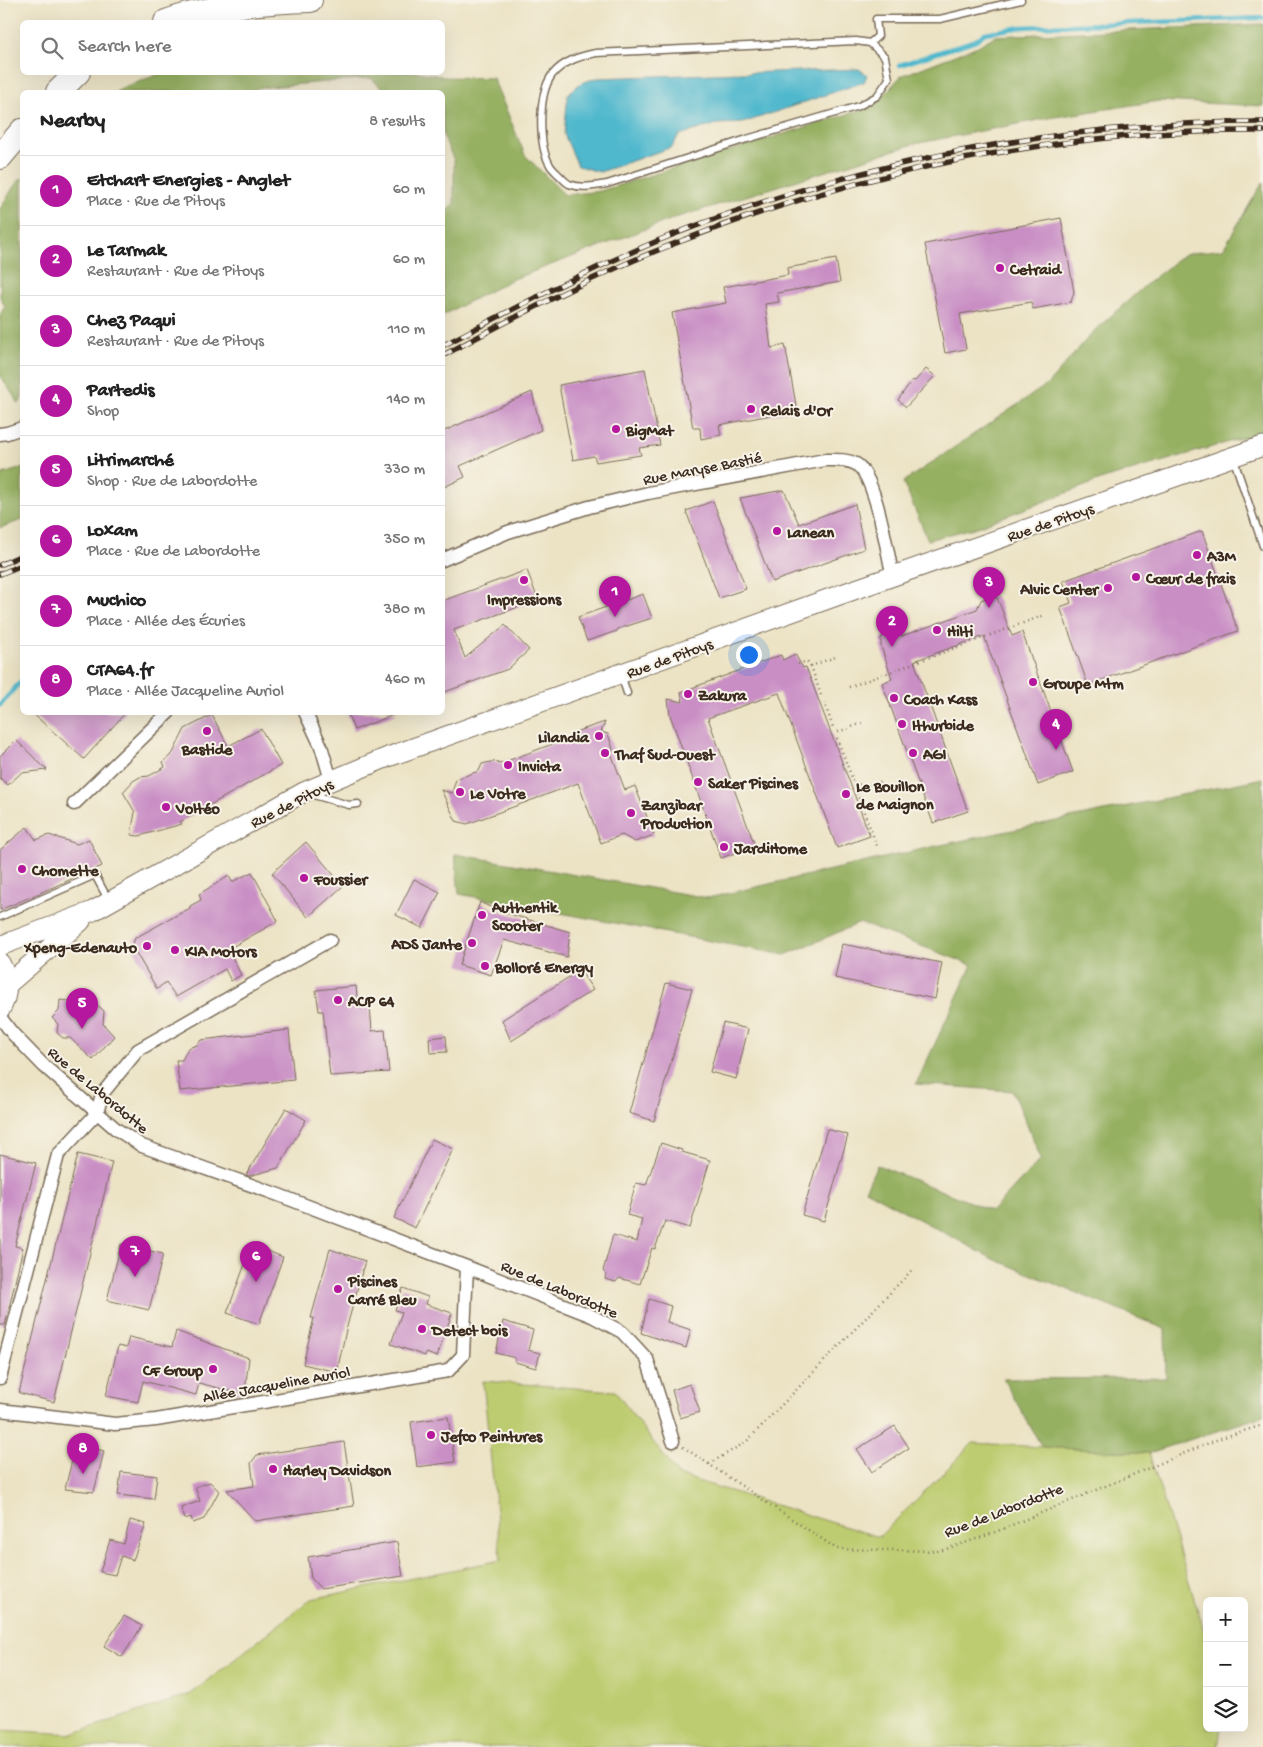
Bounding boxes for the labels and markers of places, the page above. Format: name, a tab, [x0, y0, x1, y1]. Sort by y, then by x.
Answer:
marker: Cetraid	[994, 262, 1006, 274]
place label: Cetraid	[1009, 262, 1062, 281]
marker: Relais d'Or	[745, 403, 757, 415]
place label: Relais d'Or	[760, 403, 834, 422]
marker: BigMat	[610, 423, 622, 435]
place label: BigMat	[625, 423, 675, 442]
marker: Lanean	[771, 525, 783, 537]
place label: Lanean	[787, 525, 834, 544]
marker: A3M	[1191, 549, 1203, 561]
place label: A3M	[1206, 549, 1237, 568]
pin: 3	[973, 567, 1005, 608]
place label: Cœur de frais	[1145, 570, 1236, 590]
marker: Cœur de frais	[1130, 571, 1142, 583]
marker: Impressions	[518, 574, 530, 586]
pin: 1	[599, 576, 631, 617]
place label: Alvic Center	[1019, 582, 1100, 601]
marker: Alvic Center	[1102, 582, 1114, 594]
place label: Impressions	[487, 592, 562, 611]
pin: 2	[876, 606, 908, 647]
marker: Hilti	[931, 624, 943, 636]
place label: Hilti	[947, 624, 974, 643]
marker: Groupe Mtm	[1027, 676, 1039, 688]
place label: Groupe Mtm	[1043, 676, 1124, 695]
marker: Zakura	[682, 688, 694, 700]
place label: Zakura	[698, 688, 748, 707]
marker: Coach Kass	[888, 692, 900, 704]
place label: Coach Kass	[903, 692, 978, 711]
pin: 4	[1040, 709, 1072, 750]
marker: Ithurbide	[896, 718, 908, 730]
place label: Ithurbide	[912, 718, 974, 737]
marker: Bastide	[201, 725, 213, 737]
place label: Lilandia	[538, 730, 590, 749]
marker: Lilandia	[593, 730, 605, 742]
place label: Bastide	[181, 742, 233, 761]
place label: Thaf Sud-Ouest	[613, 746, 716, 766]
marker: Thaf Sud-Ouest	[599, 747, 611, 759]
marker: AGI	[907, 747, 919, 759]
place label: AGI	[922, 747, 947, 766]
marker: Invicta	[502, 759, 514, 771]
place label: Invicta	[518, 759, 562, 778]
marker: Saker Piscines	[692, 776, 704, 788]
place label: Saker Piscines	[708, 776, 799, 795]
place label: Le Bouillon de Maignon	[856, 779, 934, 816]
marker: Le Votre	[454, 786, 466, 798]
place label: Le Votre	[470, 786, 526, 805]
marker: Le Bouillon de Maignon	[840, 788, 852, 800]
place label: Zanzibar Production	[640, 798, 712, 835]
marker: Voltéo	[160, 801, 172, 813]
place label: Voltéo	[175, 801, 221, 820]
marker: Zanzibar Production	[625, 807, 637, 819]
marker: JardiHome	[718, 841, 730, 853]
place label: JardiHome	[733, 841, 808, 860]
marker: Chomette	[16, 863, 28, 875]
place label: Chomette	[31, 863, 99, 882]
marker: Foussier	[298, 872, 310, 884]
place label: Foussier	[313, 872, 370, 891]
place label: Authentik Scooter	[491, 900, 559, 937]
marker: Authentik Scooter	[476, 909, 488, 921]
place label: ADS Jante	[390, 937, 463, 956]
marker: ADS Jante	[466, 937, 478, 949]
place label: Xpeng-Edenauto	[23, 940, 138, 959]
marker: Xpeng-Edenauto	[141, 940, 153, 952]
marker: KIA Motors	[169, 944, 181, 956]
place label: KIA Motors	[184, 944, 258, 963]
marker: Bolloré Energy	[479, 960, 491, 972]
place label: Bolloré Energy	[494, 960, 593, 979]
pin: 5	[66, 988, 98, 1029]
marker: ACP 64	[332, 994, 344, 1006]
place label: ACP 64	[347, 994, 395, 1013]
pin: 7	[119, 1236, 151, 1277]
pin: 6	[240, 1241, 272, 1282]
place label: Piscines Carré Bleu	[347, 1274, 417, 1311]
marker: Piscines Carré Bleu	[332, 1283, 344, 1295]
marker: Detect bois	[416, 1323, 428, 1335]
place label: Detect bois	[430, 1323, 508, 1342]
place label: CF Group	[142, 1363, 203, 1382]
marker: CF Group	[207, 1363, 219, 1375]
place label: Jefco Peintures	[440, 1428, 543, 1448]
marker: Jefco Peintures	[425, 1429, 437, 1441]
pin: 8	[67, 1433, 99, 1474]
marker: Harley Davidson	[267, 1463, 279, 1475]
place label: Harley Davidson	[283, 1463, 392, 1482]

